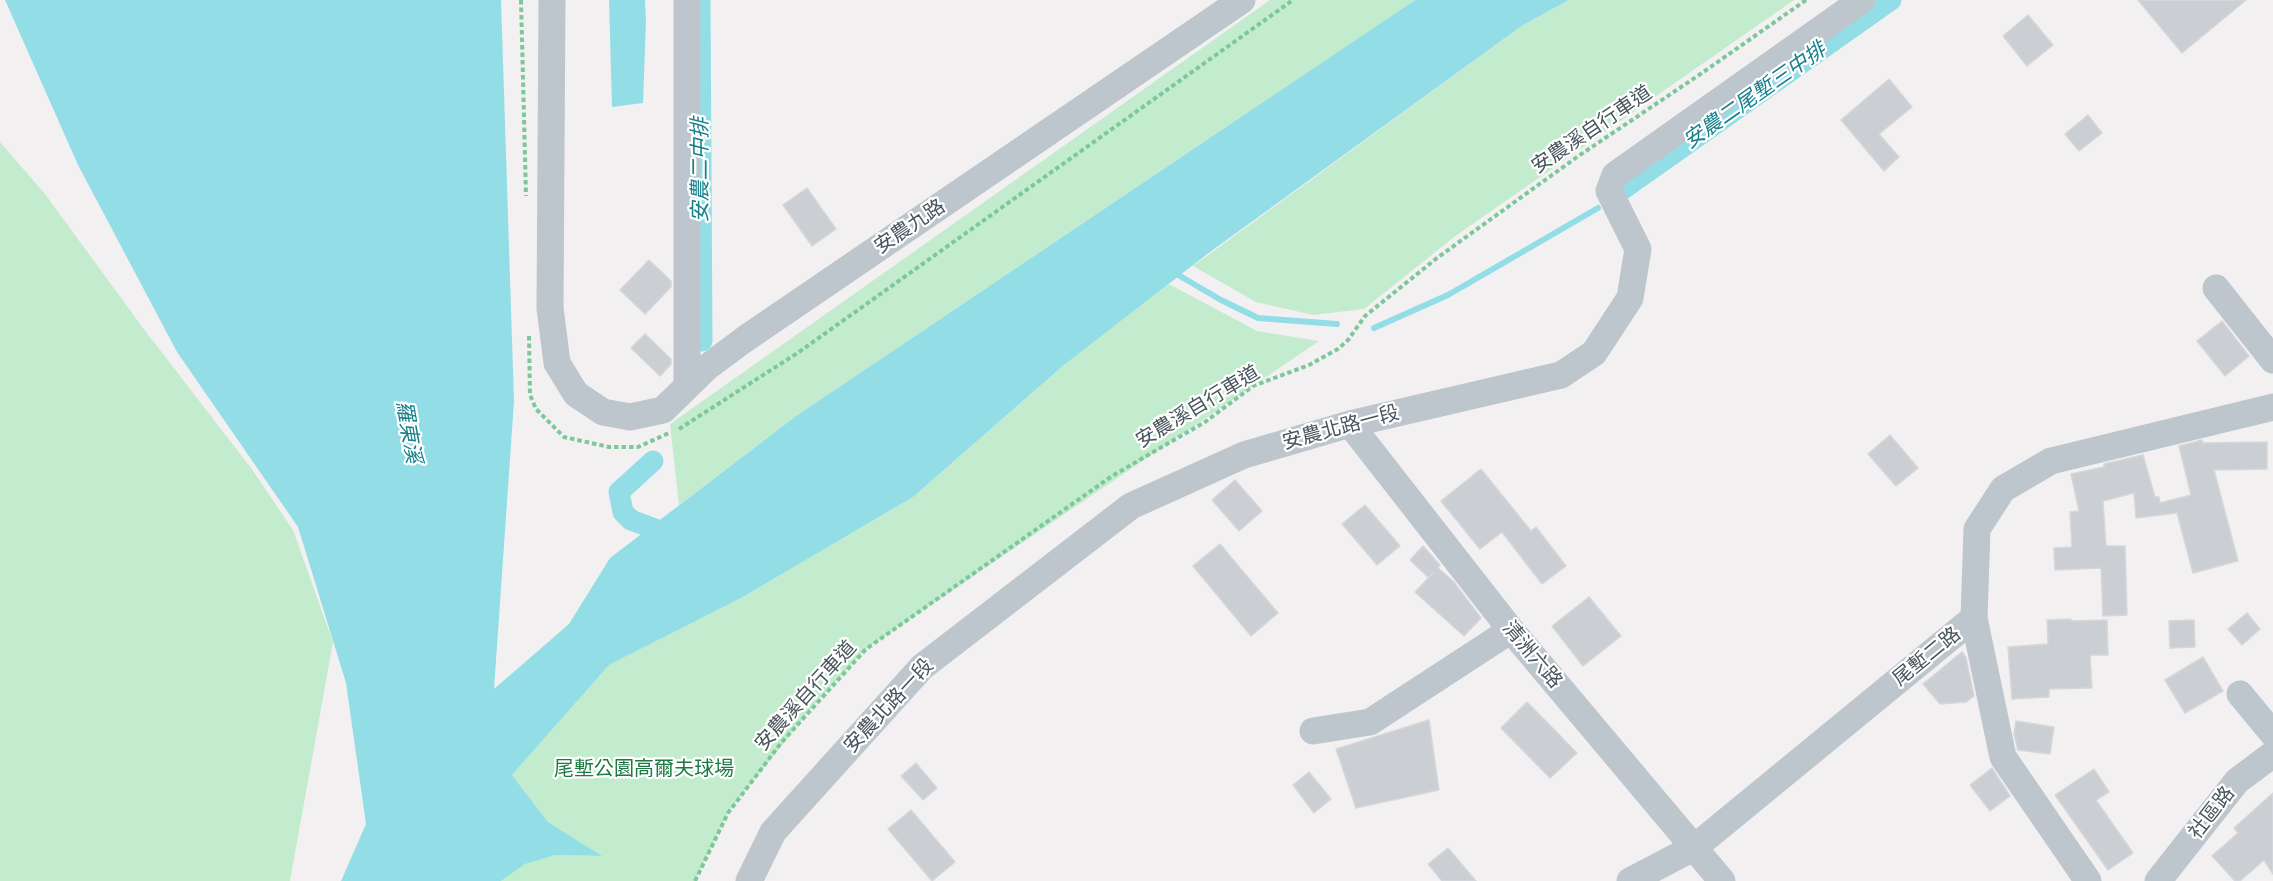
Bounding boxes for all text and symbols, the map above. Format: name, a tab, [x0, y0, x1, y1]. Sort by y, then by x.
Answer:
water label: 安農二尾塹三中排	[1679, 37, 1831, 155]
street label: 安農溪自行車道	[1527, 81, 1657, 179]
water label: 安農二中排	[688, 118, 714, 222]
street label: 安農九路	[870, 195, 950, 259]
street label: 安農溪自行車道	[1132, 361, 1264, 453]
water label: 羅東溪	[390, 399, 426, 465]
street label: 安農北路一段	[1280, 401, 1402, 455]
street label: 清洲六路	[1497, 617, 1567, 693]
street label: 尾塹二路	[1888, 623, 1966, 691]
street label: 安農溪自行車道	[750, 636, 862, 756]
street label: 安農北路一段	[839, 654, 939, 758]
park label: 尾塹公園高爾夫球場	[554, 757, 734, 781]
street label: 社區路	[2184, 782, 2240, 844]

